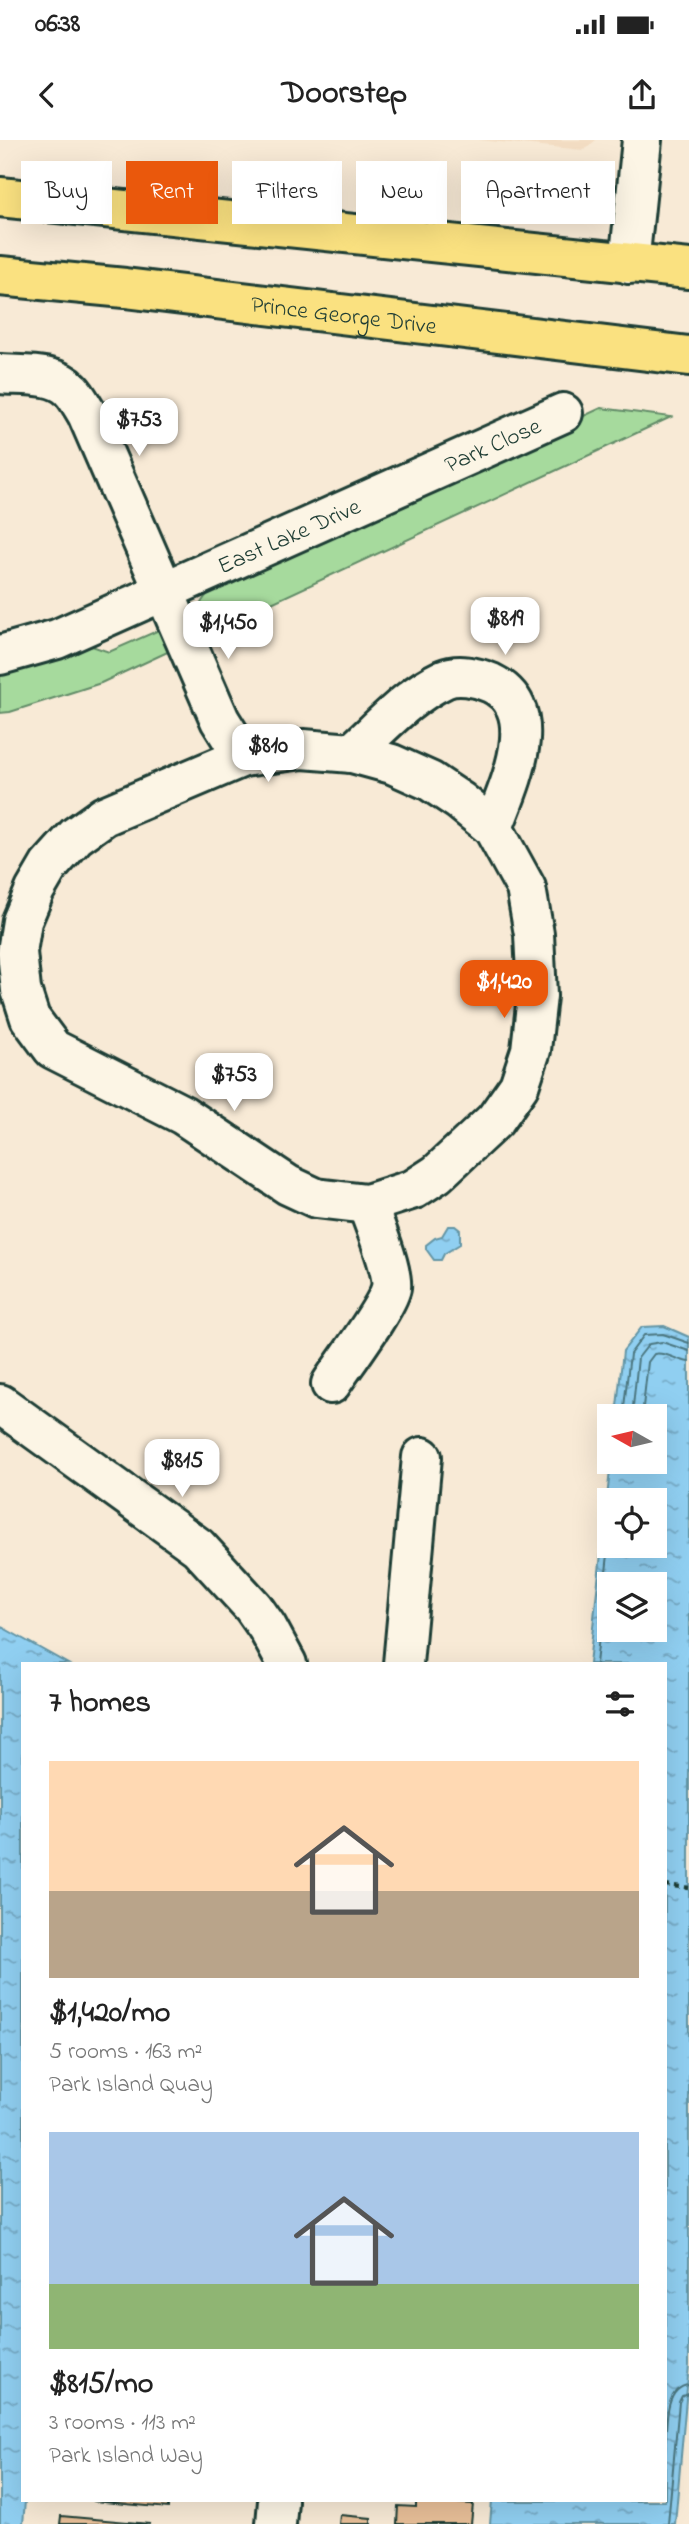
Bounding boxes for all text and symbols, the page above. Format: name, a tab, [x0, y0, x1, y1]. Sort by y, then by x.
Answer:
text: 06:38	[35, 6, 80, 44]
text: Doorstep	[282, 71, 407, 118]
icon: back	[28, 76, 66, 114]
icon: share	[623, 76, 661, 114]
chip: Buy	[21, 161, 112, 224]
chip: Rent	[126, 161, 218, 224]
chip: Filters	[232, 161, 342, 224]
chip: New	[356, 161, 447, 224]
chip: Apartment	[461, 161, 615, 224]
street label: Prince George Drive	[249, 288, 439, 345]
pin: $753	[98, 398, 180, 458]
text: $753	[116, 404, 162, 437]
street label: Park Close	[440, 410, 547, 484]
street label: East Lake Drive	[213, 490, 367, 585]
pin: $819	[464, 598, 546, 657]
pin: $1,450	[171, 602, 285, 661]
text: $819	[487, 603, 523, 636]
text: $1,450	[199, 607, 257, 640]
pin: $810	[227, 724, 309, 784]
text: $810	[248, 730, 288, 763]
pin: $1,420	[447, 960, 561, 1020]
text: $1,420	[476, 966, 532, 999]
pin: $753	[193, 1054, 275, 1113]
text: $753	[211, 1059, 257, 1092]
north arrow	[597, 1404, 667, 1474]
map controls	[597, 1404, 667, 1642]
pin: $815	[141, 1440, 223, 1499]
text: $815	[160, 1445, 204, 1478]
button: locate	[597, 1488, 667, 1558]
button: layers	[597, 1572, 667, 1642]
text: 7 homes	[49, 1682, 151, 1726]
icon: filters	[601, 1685, 639, 1723]
icon: home	[281, 1807, 407, 1933]
text: $1,420/mo	[49, 1992, 170, 2036]
text: 5 rooms · 163 m²	[49, 2036, 202, 2069]
text: Park Island Quay	[49, 2069, 213, 2102]
icon: home	[281, 2178, 407, 2304]
text: $815/mo	[49, 2363, 153, 2407]
text: 3 rooms · 113 m²	[49, 2407, 196, 2440]
text: Park Island Way	[49, 2440, 203, 2473]

